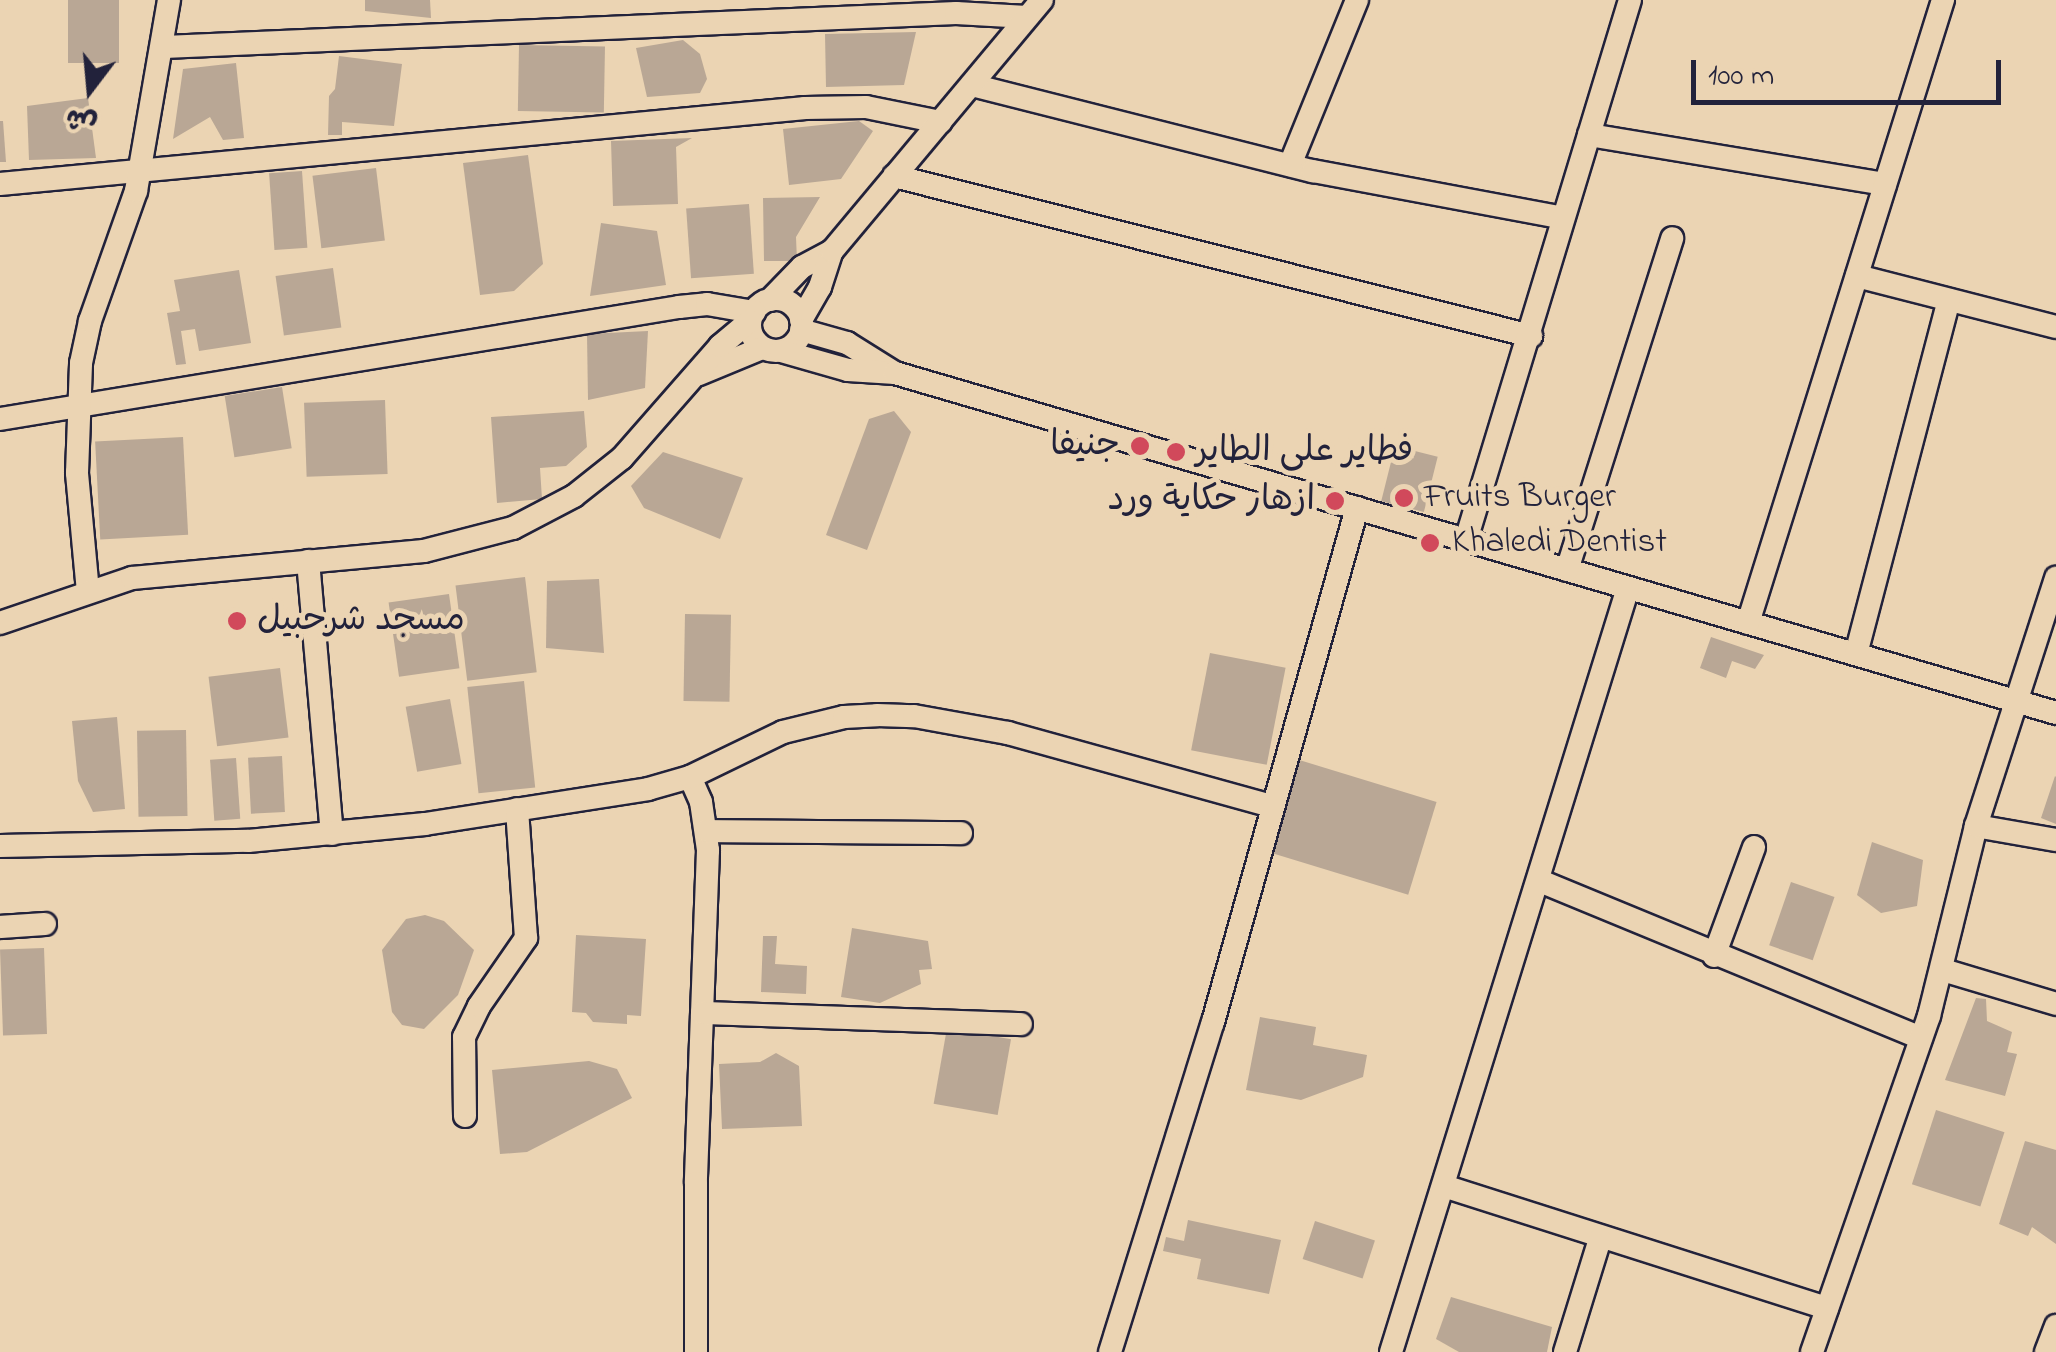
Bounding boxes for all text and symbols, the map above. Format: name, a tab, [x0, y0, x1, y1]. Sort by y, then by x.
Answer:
north arrow	[40, 40, 140, 140]
scale bar	[1696, 40, 2006, 102]
text: 100 m	[1708, 55, 1774, 99]
text: ش	[61, 95, 102, 143]
place label: جنيفا	[1050, 425, 1120, 467]
place label: فطاير على الطاير	[1196, 431, 1413, 473]
marker: جنيفا	[1129, 435, 1151, 457]
marker: فطاير على الطاير	[1165, 441, 1187, 463]
place label: Fruits Burger	[1424, 477, 1616, 519]
place label: ازهار حكاية ورد	[1107, 480, 1315, 522]
marker: Fruits Burger	[1393, 487, 1415, 509]
marker: ازهار حكاية ورد	[1324, 490, 1346, 512]
place label: Khaledi Dentist	[1452, 522, 1667, 564]
marker: Khaledi Dentist	[1417, 530, 1443, 556]
place label: مسجد شرحبيل	[257, 600, 465, 642]
marker: مسجد شرحبيل	[226, 610, 248, 632]

